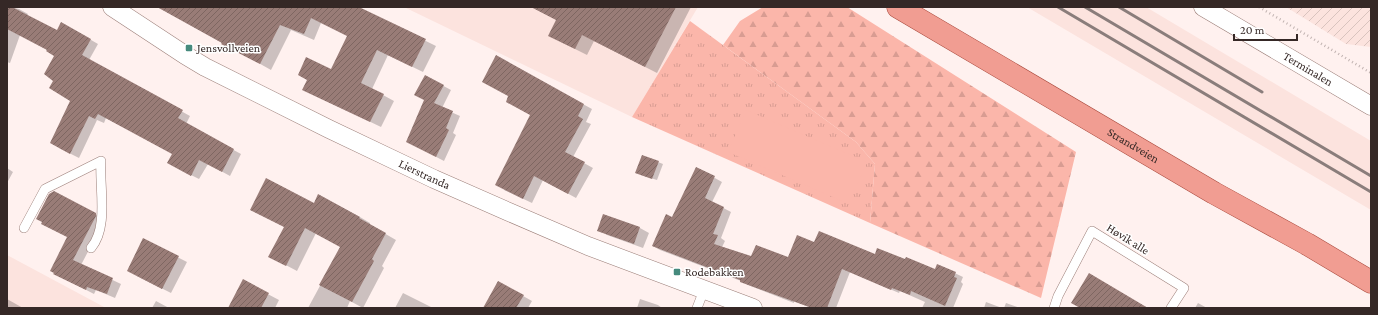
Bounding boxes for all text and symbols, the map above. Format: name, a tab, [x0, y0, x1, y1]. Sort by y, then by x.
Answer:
scale bar	[1234, 16, 1297, 42]
text: 20 m	[1240, 23, 1265, 37]
place label: Jensvollveien	[196, 41, 261, 55]
marker: Jensvollveien	[184, 43, 194, 53]
street label: Terminalen	[1281, 49, 1336, 89]
street label: Strandveien	[1105, 125, 1162, 166]
street label: Lierstranda	[396, 156, 453, 192]
street label: Høvik alle	[1104, 220, 1152, 258]
place label: Rodebakken	[685, 265, 744, 279]
marker: Rodebakken	[672, 267, 682, 277]

